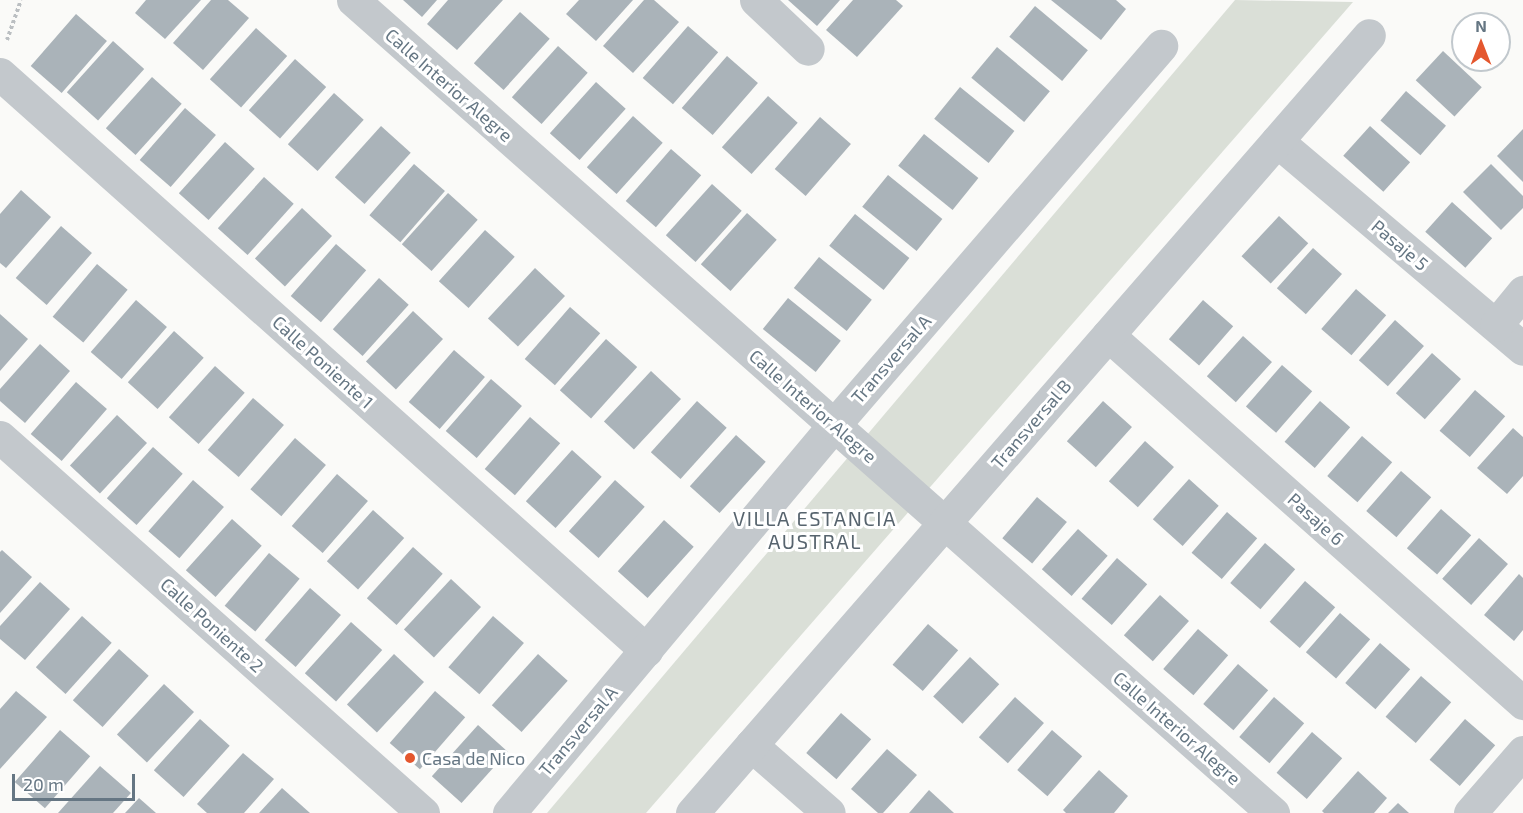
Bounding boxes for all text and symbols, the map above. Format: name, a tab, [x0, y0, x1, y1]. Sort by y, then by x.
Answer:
north arrow	[1451, 12, 1511, 72]
text: N	[1475, 16, 1487, 35]
street label: Calle Interior Alegre	[381, 24, 517, 146]
street label: Pasaje 5	[1367, 215, 1433, 275]
street label: Transversal A	[846, 310, 936, 408]
street label: Calle Poniente 1	[268, 311, 378, 413]
street label: Calle Interior Alegre	[745, 345, 881, 467]
street label: Transversal B	[986, 375, 1076, 473]
street label: Pasaje 6	[1284, 488, 1348, 550]
district label: VILLA ESTANCIA AUSTRAL	[733, 506, 897, 553]
street label: Calle Poniente 2	[156, 573, 268, 677]
street label: Calle Interior Alegre	[1109, 667, 1245, 789]
street label: Transversal A	[534, 681, 622, 781]
place label: Casa de Nico	[422, 747, 525, 769]
marker: Casa de Nico	[403, 751, 417, 765]
scale bar	[15, 762, 138, 800]
text: 20 m	[23, 773, 64, 795]

